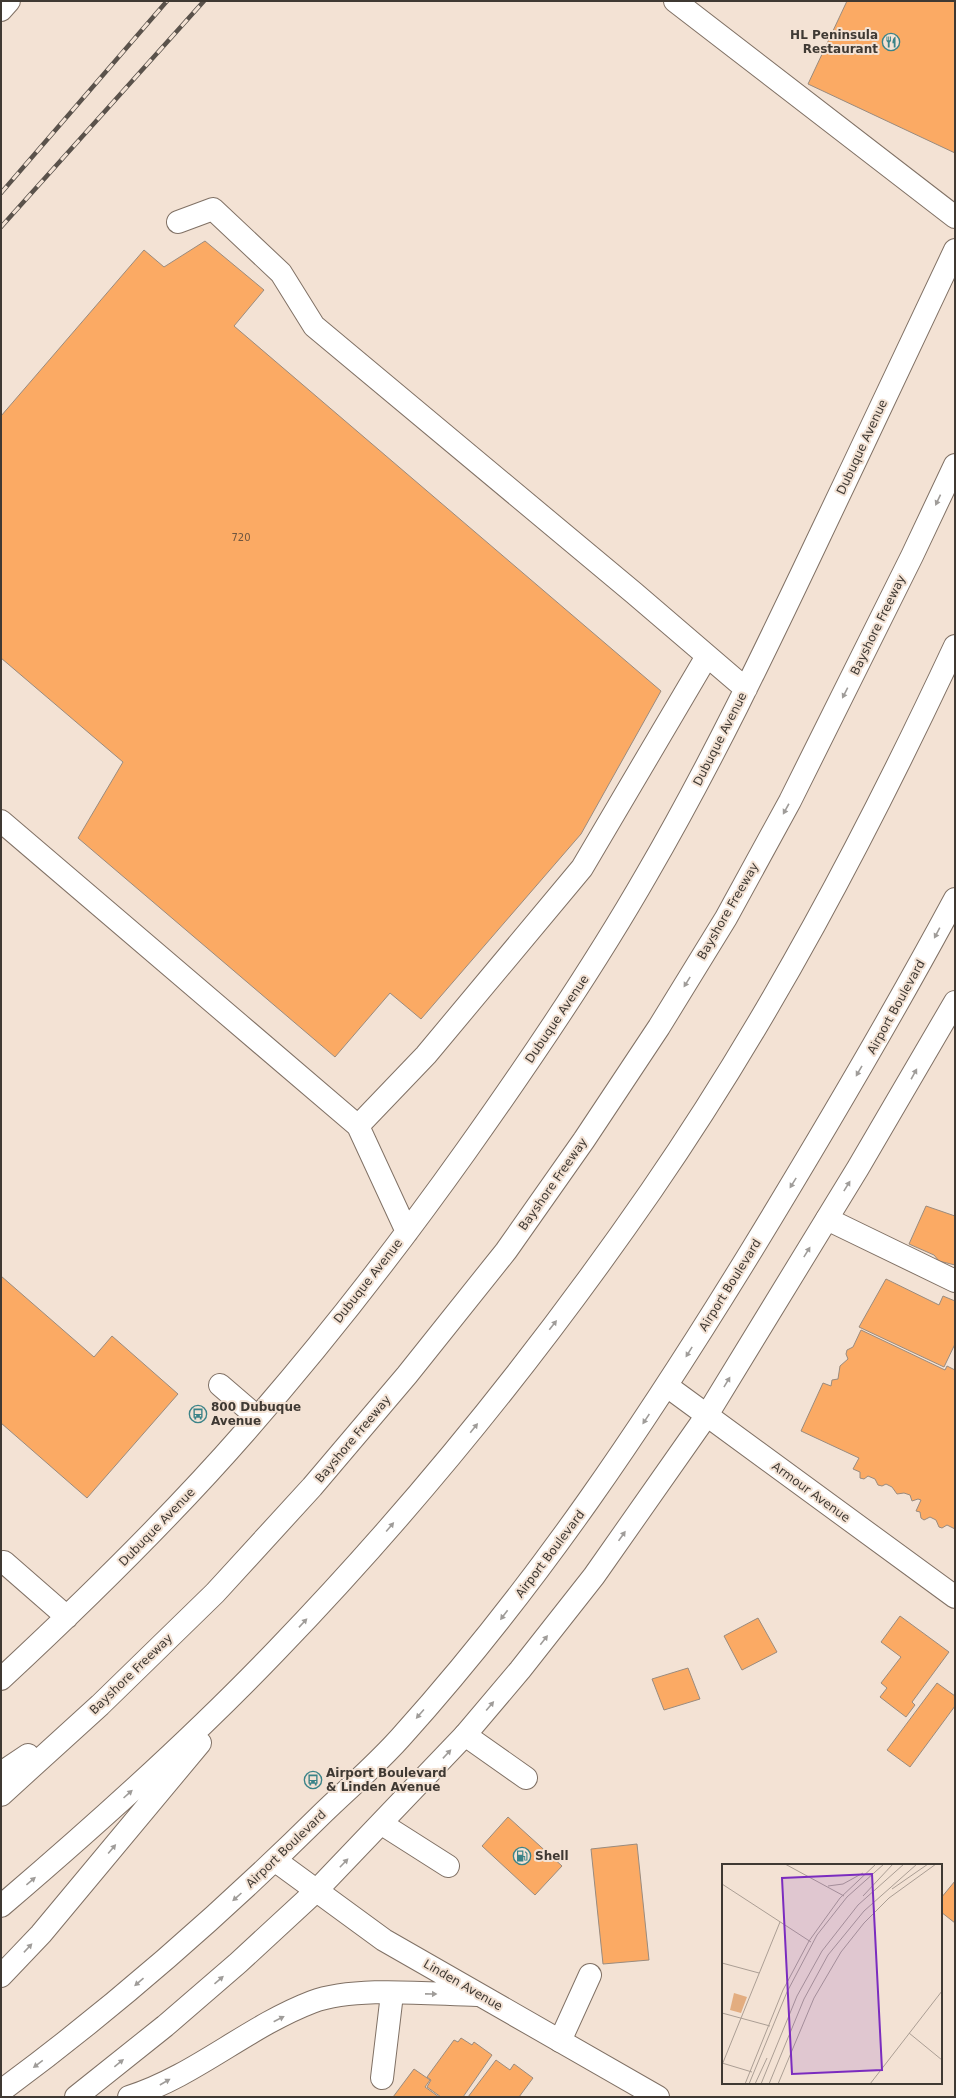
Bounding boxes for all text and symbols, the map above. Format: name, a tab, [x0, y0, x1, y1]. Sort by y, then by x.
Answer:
place label: HL Peninsula Restaurant	[790, 28, 878, 56]
restaurant icon: HL Peninsula Restaurant	[881, 32, 901, 52]
street label: Dubuque Avenue	[834, 397, 890, 497]
one-way arrow	[935, 494, 941, 506]
house number: 720	[231, 532, 251, 543]
street label: Bayshore Freeway	[848, 573, 908, 677]
one-way arrow	[842, 687, 848, 698]
street label: Dubuque Avenue	[690, 690, 750, 788]
one-way arrow	[783, 803, 790, 814]
street label: Bayshore Freeway	[695, 860, 761, 962]
one-way arrow	[933, 928, 940, 939]
street label: Airport Boulevard	[864, 957, 928, 1057]
street label: Dubuque Avenue	[522, 972, 592, 1066]
one-way arrow	[683, 976, 690, 988]
one-way arrow	[856, 1065, 863, 1077]
one-way arrow	[911, 1068, 918, 1080]
street label: Bayshore Freeway	[516, 1135, 590, 1233]
one-way arrow	[789, 1177, 796, 1189]
one-way arrow	[844, 1180, 851, 1192]
street label: Dubuque Avenue	[331, 1236, 405, 1326]
street label: Airport Boulevard	[696, 1237, 764, 1333]
one-way arrow	[803, 1247, 811, 1257]
one-way arrow	[549, 1319, 558, 1330]
one-way arrow	[685, 1346, 692, 1358]
one-way arrow	[723, 1377, 731, 1387]
street label: Bayshore Freeway	[312, 1393, 394, 1485]
place label: 800 Dubuque Avenue	[211, 1400, 301, 1428]
bus stop icon: 800 Dubuque Avenue	[188, 1404, 208, 1424]
one-way arrow	[642, 1413, 650, 1424]
one-way arrow	[469, 1422, 478, 1433]
street label: Armour Avenue	[769, 1459, 853, 1525]
street label: Dubuque Avenue	[116, 1485, 198, 1569]
street label: Airport Boulevard	[513, 1508, 587, 1600]
one-way arrow	[386, 1522, 395, 1533]
one-way arrow	[618, 1531, 626, 1541]
one-way arrow	[500, 1609, 509, 1620]
one-way arrow	[298, 1618, 307, 1628]
street label: Bayshore Freeway	[87, 1631, 175, 1717]
one-way arrow	[540, 1634, 548, 1645]
one-way arrow	[485, 1700, 494, 1711]
one-way arrow	[416, 1709, 425, 1720]
one-way arrow	[442, 1749, 452, 1759]
place label: Airport Boulevard & Linden Avenue	[326, 1766, 447, 1794]
bus stop icon: Airport Boulevard & Linden Avenue	[303, 1770, 323, 1790]
one-way arrow	[123, 1790, 133, 1799]
street label: Airport Boulevard	[243, 1807, 329, 1891]
one-way arrow	[108, 1844, 117, 1855]
fuel station icon: Shell	[512, 1846, 532, 1866]
place label: Shell	[535, 1849, 569, 1863]
one-way arrow	[339, 1858, 348, 1868]
inset map	[722, 1864, 942, 2084]
one-way arrow	[25, 1876, 36, 1885]
one-way arrow	[231, 1892, 242, 1901]
one-way arrow	[23, 1943, 33, 1953]
street label: Linden Avenue	[421, 1957, 505, 2013]
one-way arrow	[214, 1975, 224, 1984]
one-way arrow	[134, 1978, 144, 1987]
one-way arrow	[425, 1991, 437, 1998]
one-way arrow	[273, 2015, 284, 2022]
one-way arrow	[114, 2059, 125, 2067]
one-way arrow	[33, 2060, 43, 2068]
one-way arrow	[159, 2079, 171, 2086]

